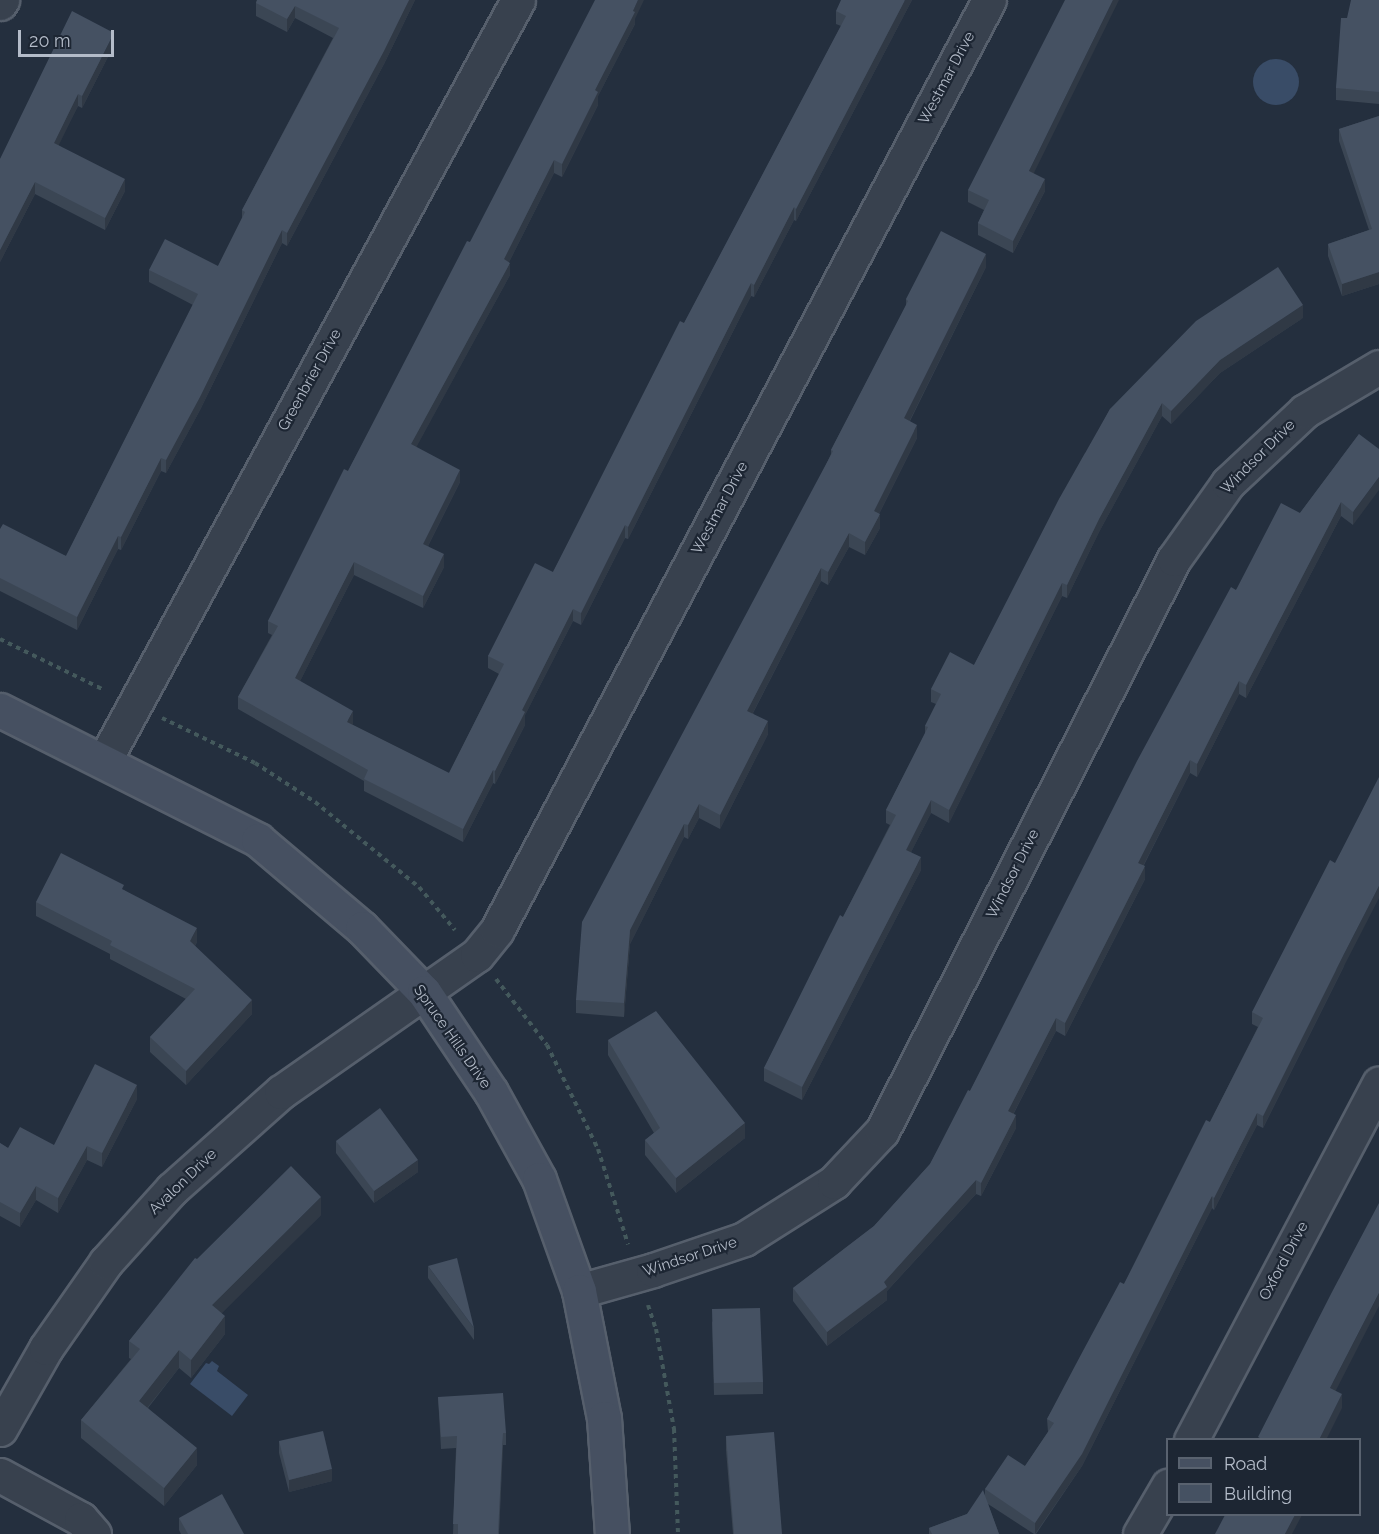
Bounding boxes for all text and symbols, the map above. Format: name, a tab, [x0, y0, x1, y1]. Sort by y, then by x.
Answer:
scale bar	[21, 18, 117, 56]
street label: Westmar Drive	[915, 28, 979, 128]
text: 20 m	[29, 30, 71, 51]
street label: Greenbrier Drive	[275, 326, 345, 434]
street label: Windsor Drive	[1217, 416, 1299, 498]
street label: Westmar Drive	[688, 458, 752, 558]
street label: Windsor Drive	[983, 826, 1043, 922]
street label: Spruce Hills Drive	[409, 982, 495, 1092]
street label: Avalon Drive	[145, 1145, 221, 1219]
street label: Oxford Drive	[1256, 1219, 1312, 1303]
street label: Windsor Drive	[641, 1233, 739, 1281]
legend	[1166, 1438, 1361, 1516]
text: Road	[1224, 1453, 1267, 1474]
text: Building	[1224, 1483, 1292, 1504]

